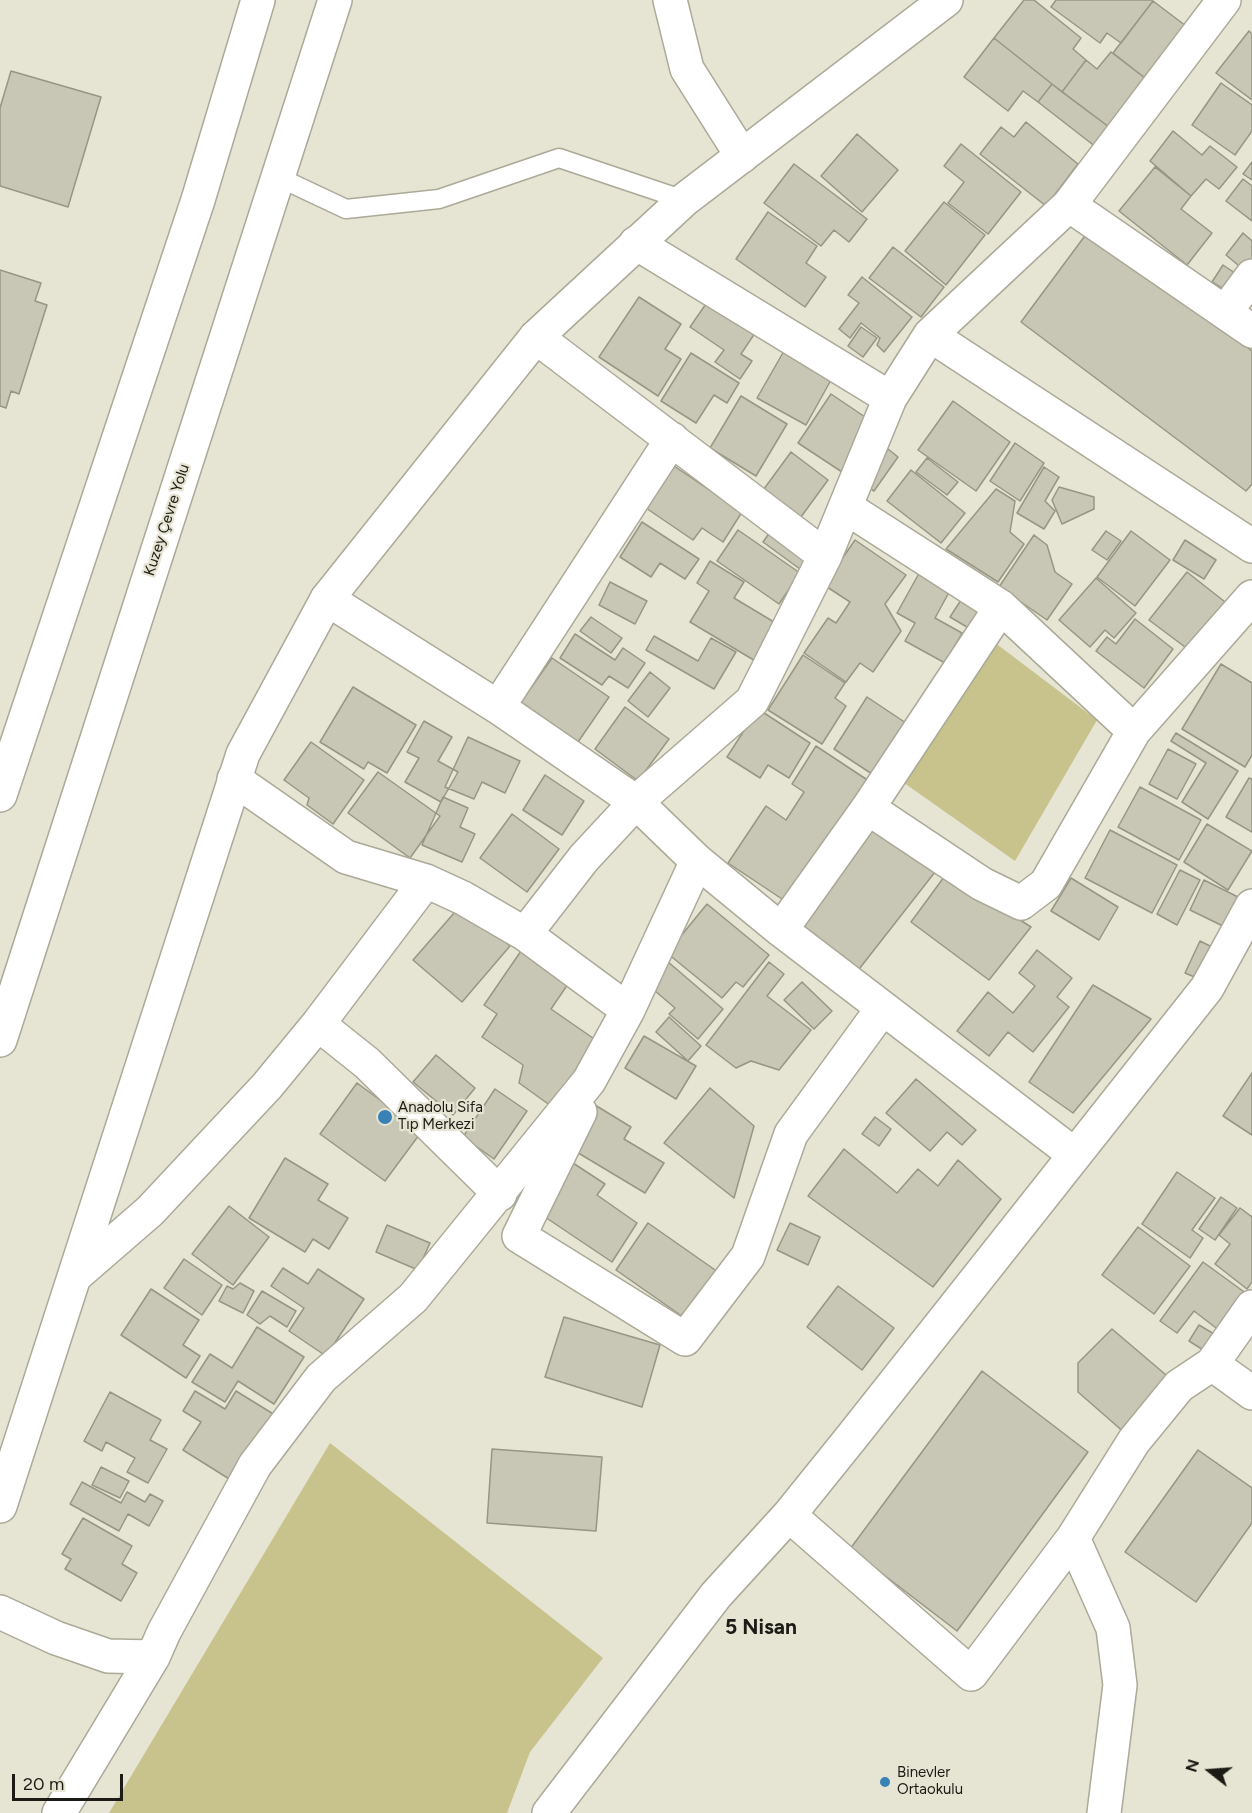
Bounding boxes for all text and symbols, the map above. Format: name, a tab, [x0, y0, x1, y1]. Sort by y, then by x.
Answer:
street label: Kuzey Çevre Yolu	[140, 462, 194, 578]
place label: Anadolu Sifa Tıp Merkezi	[398, 1099, 483, 1134]
marker: Anadolu Sifa Tıp Merkezi	[376, 1108, 394, 1126]
district label: 5 Nisan	[725, 1615, 797, 1641]
north arrow	[1180, 1741, 1240, 1801]
text: N	[1181, 1757, 1203, 1774]
scale bar	[15, 1762, 126, 1800]
place label: Binevler Ortaokulu	[897, 1764, 963, 1799]
text: 20 m	[23, 1773, 64, 1795]
marker: Binevler Ortaokulu	[878, 1775, 892, 1789]

